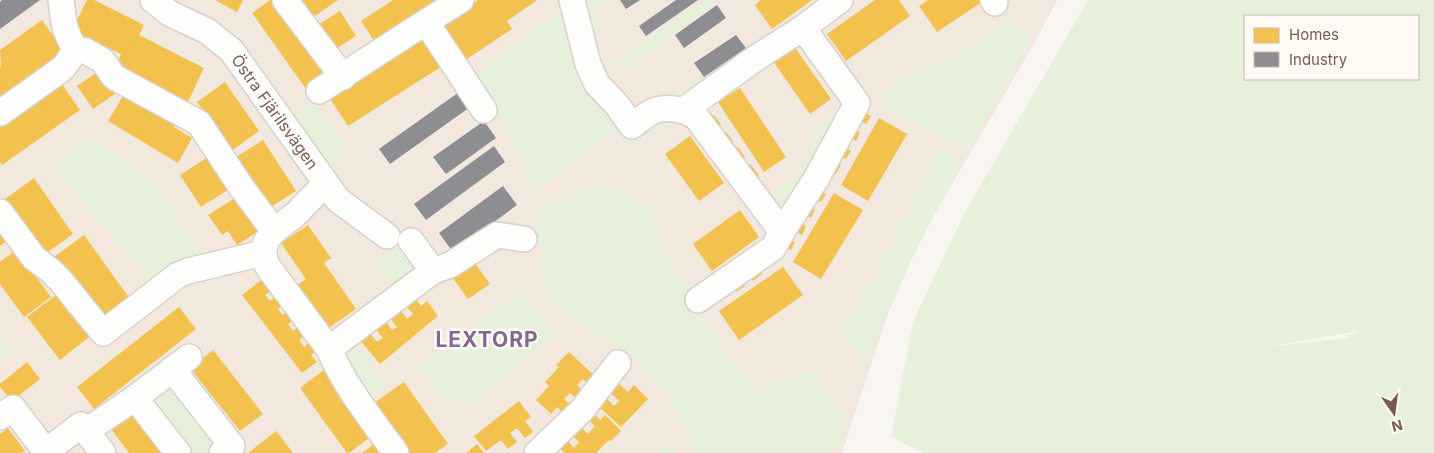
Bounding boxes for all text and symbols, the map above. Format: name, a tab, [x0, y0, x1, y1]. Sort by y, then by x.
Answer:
legend	[1244, 15, 1419, 80]
text: Homes	[1289, 25, 1339, 44]
street label: Östra Fjärilsvägen	[227, 50, 323, 173]
text: Industry	[1289, 50, 1348, 69]
district label: LEXTORP	[435, 327, 539, 352]
north arrow	[1369, 388, 1419, 438]
text: N	[1390, 417, 1404, 436]

